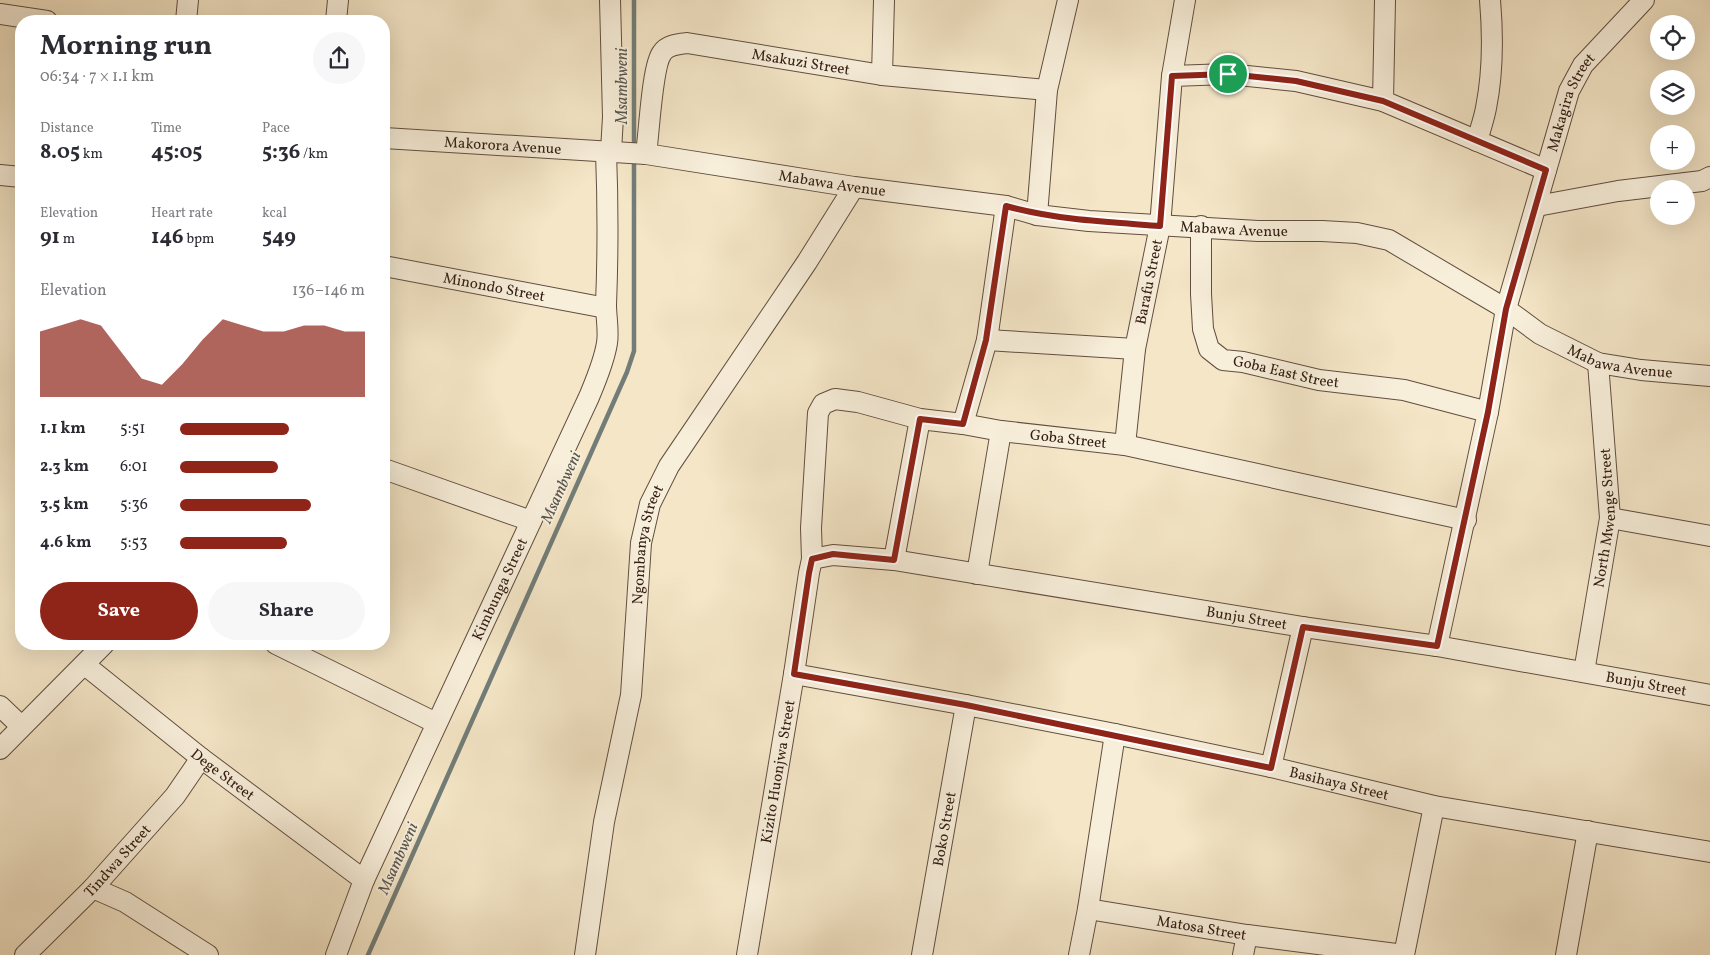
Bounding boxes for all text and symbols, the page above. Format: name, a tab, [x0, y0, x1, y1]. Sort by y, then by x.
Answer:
map controls	[1650, 15, 1695, 225]
button: locate	[1650, 15, 1695, 60]
text: Morning run	[40, 27, 212, 66]
button: share	[313, 32, 365, 84]
street label: Msakuzi Street	[750, 45, 851, 82]
water label: Msambweni	[612, 47, 634, 125]
street label: Makagira Street	[1543, 49, 1601, 155]
pin	[1207, 53, 1249, 95]
icon: arrive	[1214, 60, 1242, 88]
text: 06:34 · 7 × 1.1 km	[40, 66, 154, 88]
button: layers	[1650, 70, 1695, 115]
text: Distance	[40, 119, 94, 138]
text: Time	[151, 119, 182, 138]
text: Pace	[262, 119, 290, 138]
button: +	[1650, 125, 1695, 170]
street label: Makorora Avenue	[443, 133, 562, 161]
text: 8.05	[40, 138, 80, 167]
text: 45:05	[151, 138, 202, 167]
text: 5:36	[262, 138, 300, 167]
text: km	[80, 145, 103, 164]
text: /km	[300, 145, 328, 164]
street label: Mabawa Avenue	[777, 166, 887, 203]
button: −	[1650, 180, 1695, 225]
text: Elevation	[40, 204, 98, 223]
text: Heart rate	[151, 204, 213, 223]
text: kcal	[262, 204, 287, 223]
street label: Mabawa Avenue	[1179, 217, 1288, 243]
text: 91	[40, 223, 60, 252]
text: 146	[151, 223, 184, 252]
text: 549	[262, 223, 296, 252]
text: m	[60, 230, 75, 249]
text: bpm	[184, 230, 214, 249]
street label: Barafu Street	[1131, 238, 1169, 327]
street label: Minondo Street	[441, 268, 546, 308]
text: Elevation	[40, 280, 107, 302]
text: 136–146 m	[292, 280, 365, 302]
street label: Mabawa Avenue	[1563, 340, 1673, 385]
street label: Goba East Street	[1232, 352, 1340, 394]
text: 1.1 km	[40, 418, 86, 440]
text: 5:51	[120, 418, 145, 440]
street label: Goba Street	[1029, 425, 1108, 455]
street label: North Mwenge Street	[1589, 447, 1622, 589]
water label: Msambweni	[536, 448, 588, 528]
text: 2.3 km	[40, 456, 89, 478]
text: 6:01	[120, 456, 148, 478]
street label: Ngombanya Street	[628, 482, 670, 605]
text: 3.5 km	[40, 494, 89, 516]
text: 5:36	[120, 494, 148, 516]
text: 4.6 km	[40, 532, 91, 554]
text: 5:53	[120, 532, 147, 554]
street label: Kimbunga Street	[468, 535, 534, 645]
button: Save	[40, 582, 198, 640]
button: Share	[208, 582, 365, 640]
street label: Bunju Street	[1204, 602, 1289, 636]
street label: Bunju Street	[1604, 667, 1688, 703]
street label: Kizito Huonjwa Street	[757, 698, 802, 845]
street label: Dege Street	[185, 745, 258, 807]
street label: Basihaya Street	[1287, 763, 1391, 807]
street label: Boko Street	[929, 790, 963, 868]
water label: Msambweni	[373, 819, 425, 899]
street label: Tindwa Street	[80, 821, 157, 903]
street label: Matosa Street	[1155, 911, 1248, 947]

